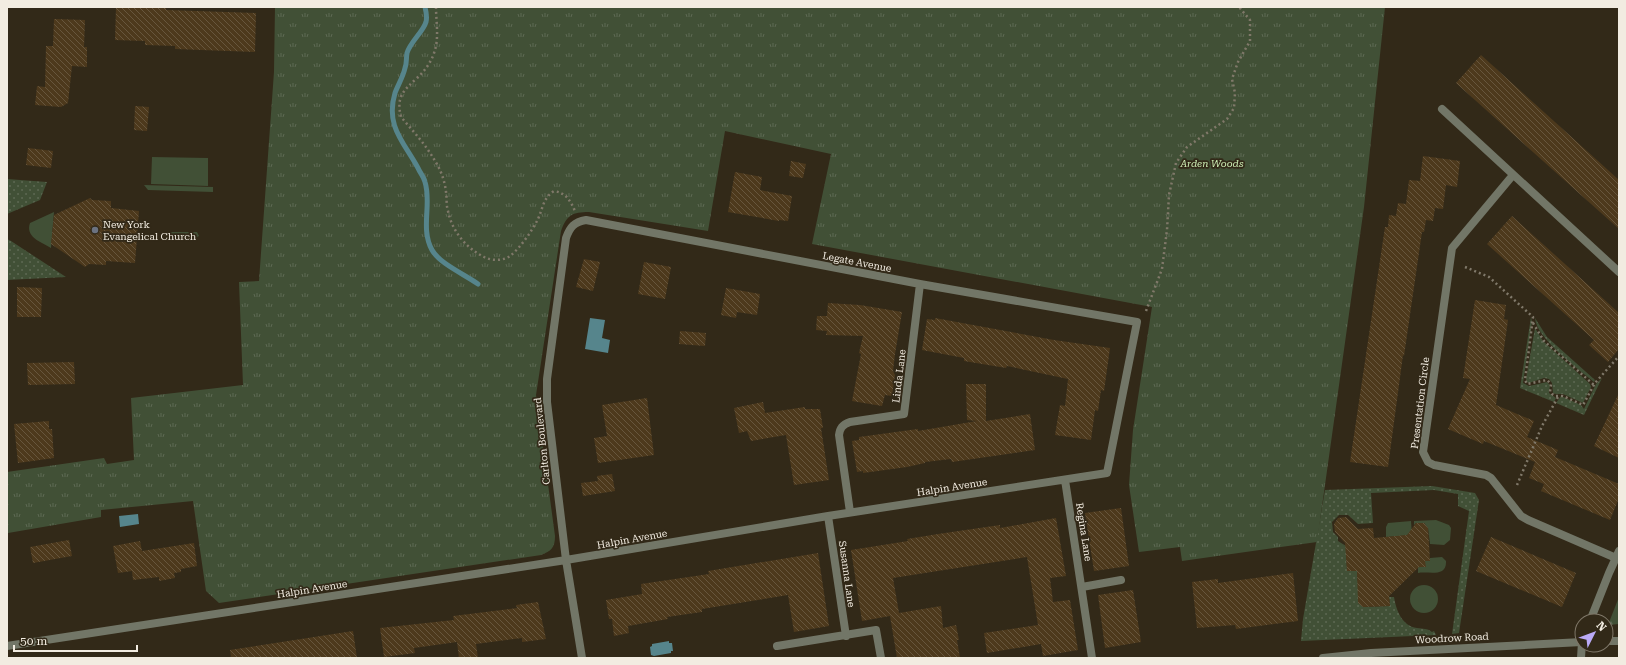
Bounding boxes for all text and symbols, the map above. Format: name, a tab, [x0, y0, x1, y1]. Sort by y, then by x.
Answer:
park label: Arden Woods	[1179, 158, 1244, 169]
place label: New York Evangelical Church	[103, 219, 197, 242]
marker: New York Evangelical Church	[90, 225, 100, 235]
street label: Legate Avenue	[822, 250, 893, 274]
street label: Linda Lane	[890, 348, 908, 403]
street label: Presentation Circle	[1409, 356, 1431, 449]
street label: Carlton Boulevard	[532, 396, 552, 485]
street label: Halpin Avenue	[916, 476, 989, 498]
street label: Regina Lane	[1074, 502, 1094, 563]
street label: Halpin Avenue	[596, 527, 669, 551]
street label: Susanna Lane	[837, 540, 857, 608]
street label: Halpin Avenue	[276, 578, 349, 600]
north arrow	[1574, 613, 1614, 653]
text: N	[1593, 619, 1609, 635]
scale bar	[14, 627, 137, 653]
street label: Woodrow Road	[1415, 631, 1490, 645]
text: 50 m	[20, 634, 47, 648]

